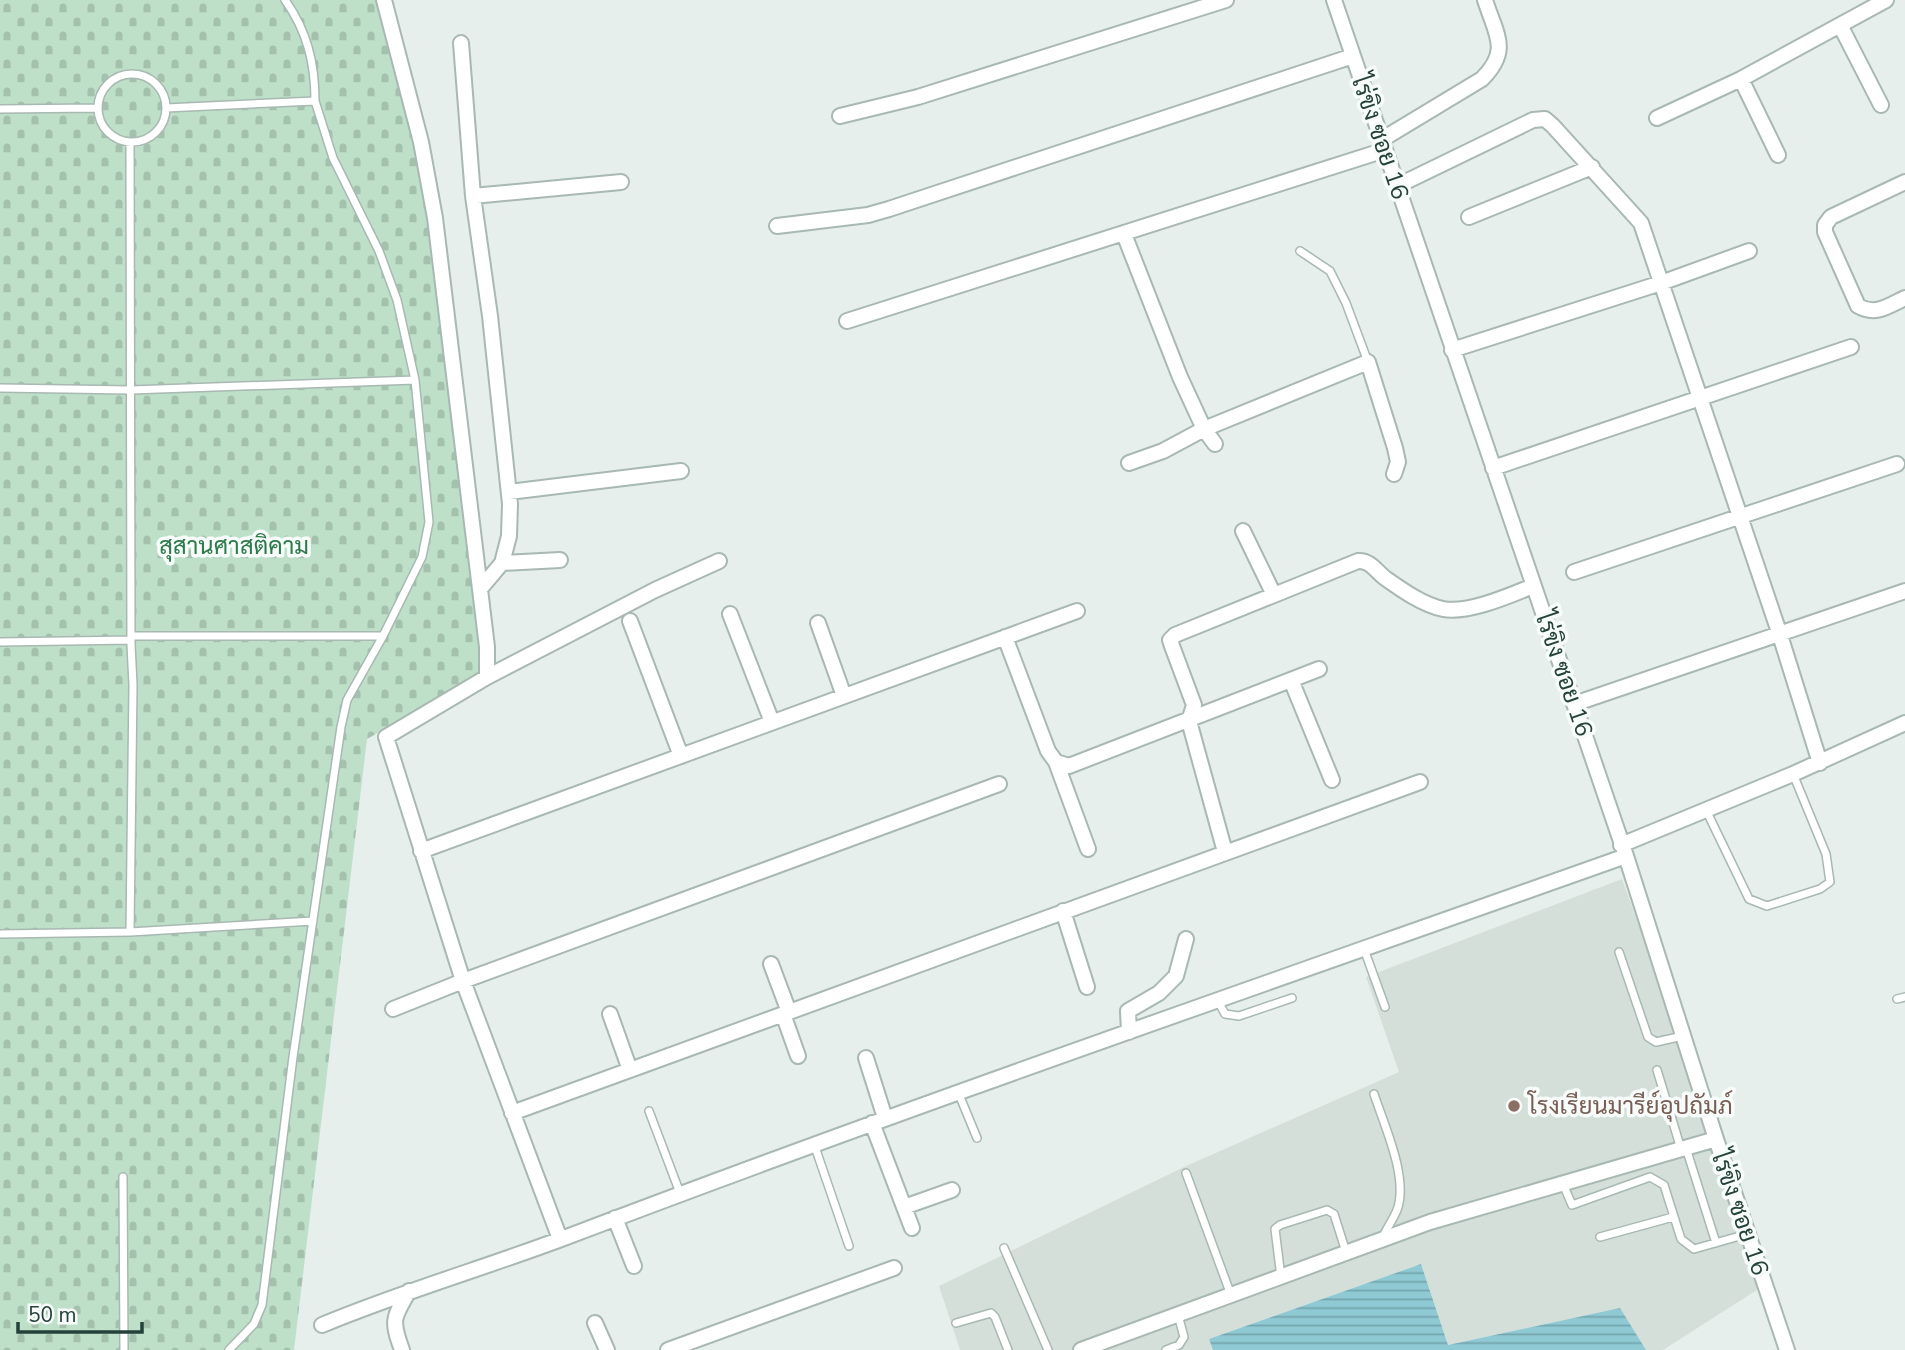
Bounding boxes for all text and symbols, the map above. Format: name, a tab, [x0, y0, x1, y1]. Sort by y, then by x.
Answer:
street label: ไร่ขิง ซอย 16	[1343, 69, 1416, 204]
park label: สุสานศาสติคาม	[159, 530, 309, 562]
street label: ไร่ขิง ซอย 16	[1527, 606, 1600, 741]
place label: โรงเรียนมารีย์อุปถัมภ์	[1526, 1090, 1733, 1122]
marker: โรงเรียนมารีย์อุปถัมภ์	[1506, 1098, 1522, 1114]
street label: ไร่ขิง ซอย 16	[1703, 1145, 1776, 1280]
scale bar	[18, 1290, 142, 1334]
text: 50 m	[28, 1301, 77, 1329]

